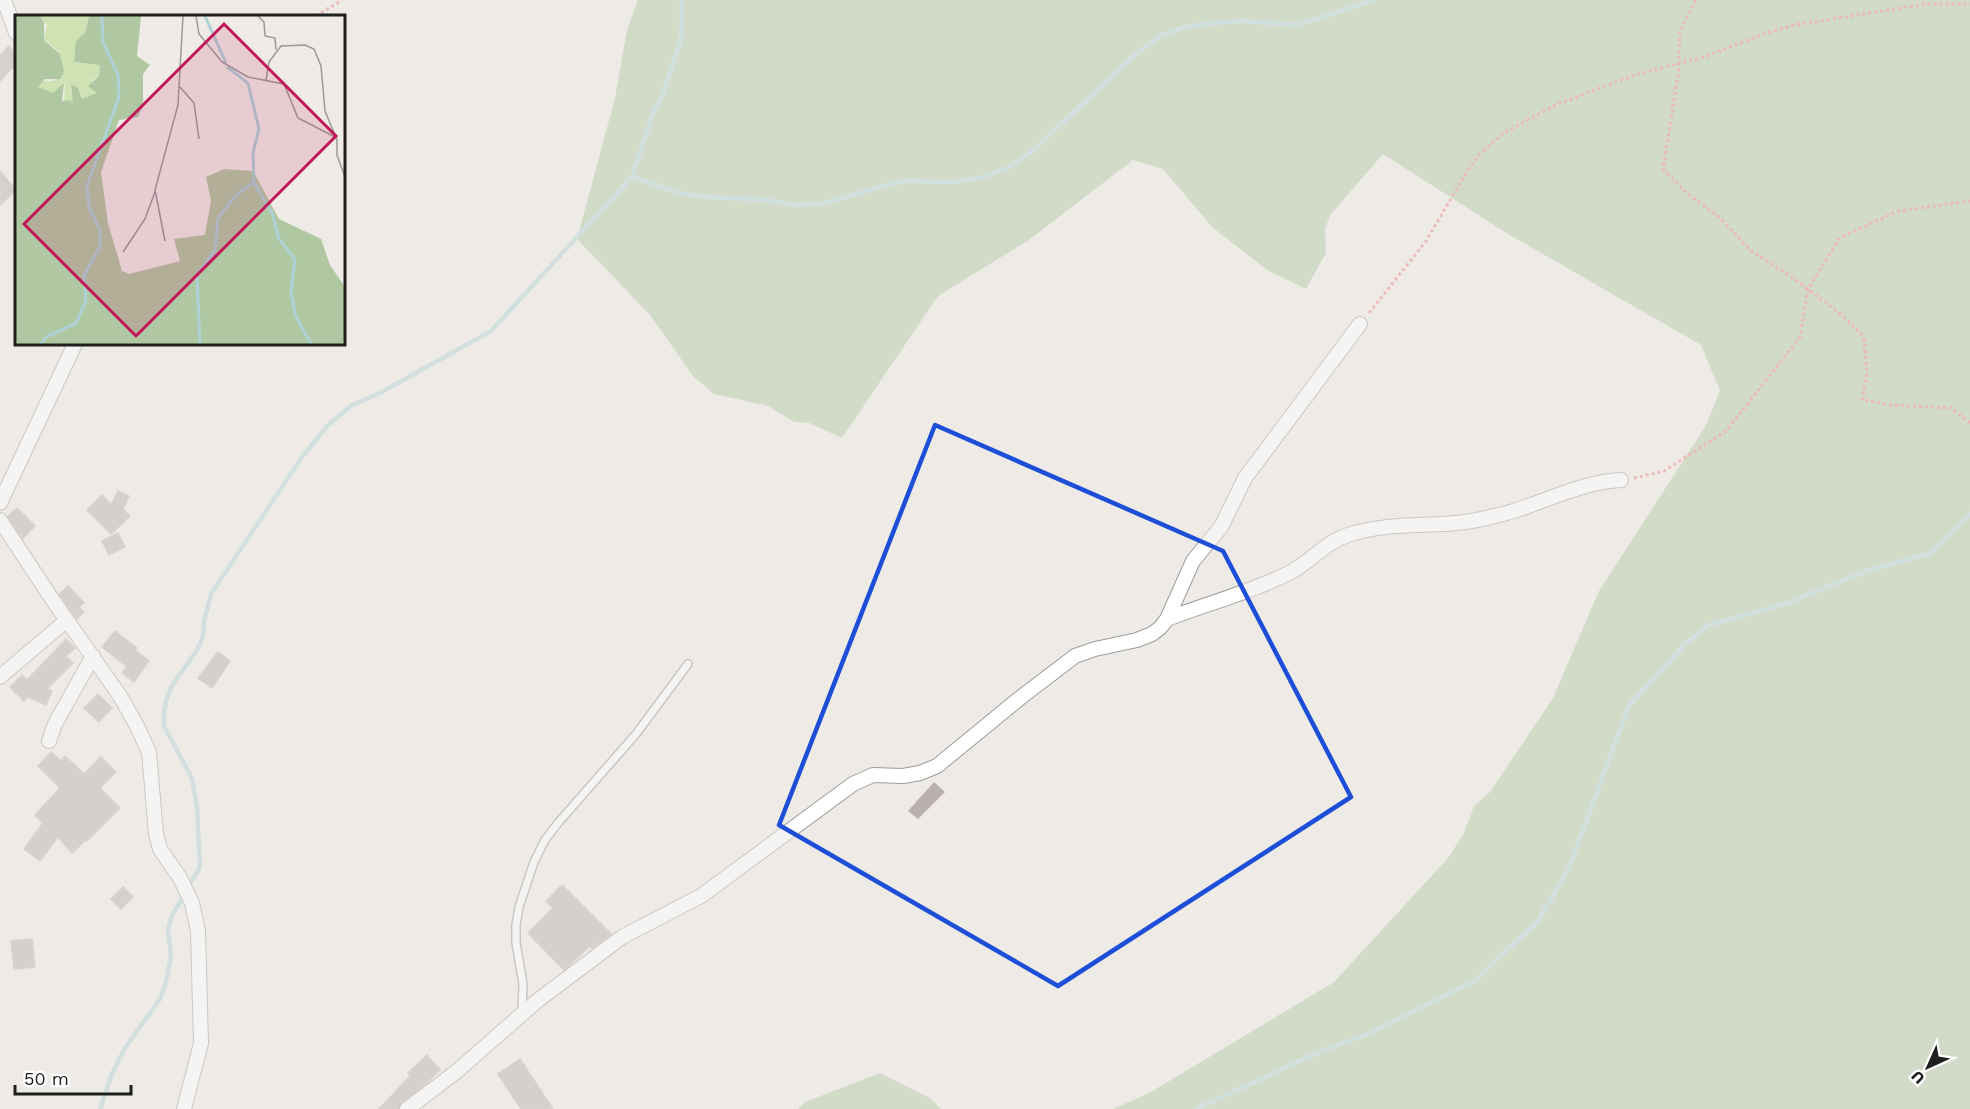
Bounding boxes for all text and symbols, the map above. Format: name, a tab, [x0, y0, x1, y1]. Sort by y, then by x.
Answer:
inset map	[15, 15, 345, 345]
north arrow	[1898, 1037, 1958, 1097]
scale bar	[15, 1058, 130, 1096]
text: U	[1907, 1067, 1928, 1088]
text: 50 m	[24, 1068, 69, 1089]

